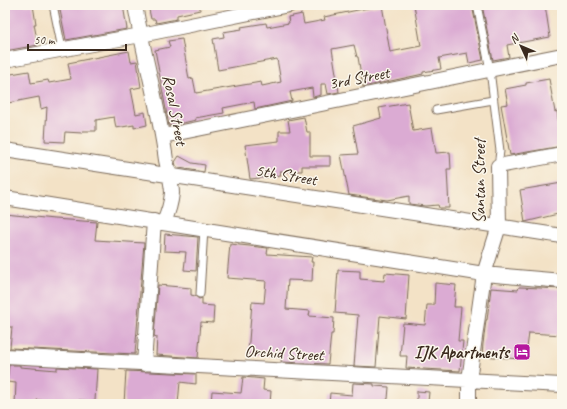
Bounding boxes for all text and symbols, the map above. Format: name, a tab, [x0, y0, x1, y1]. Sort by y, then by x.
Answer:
scale bar	[28, 26, 126, 52]
north arrow	[501, 26, 541, 66]
text: N	[506, 30, 523, 46]
text: 50 m	[34, 32, 56, 48]
street label: 3rd Street	[327, 61, 393, 94]
street label: Rosal Street	[158, 73, 193, 149]
street label: Santan Street	[469, 136, 490, 223]
street label: 5th Street	[254, 160, 321, 191]
street label: Orchid Street	[244, 340, 326, 366]
place label: IJK Apartments	[414, 342, 511, 363]
hotel icon: IJK Apartments	[512, 342, 532, 362]

